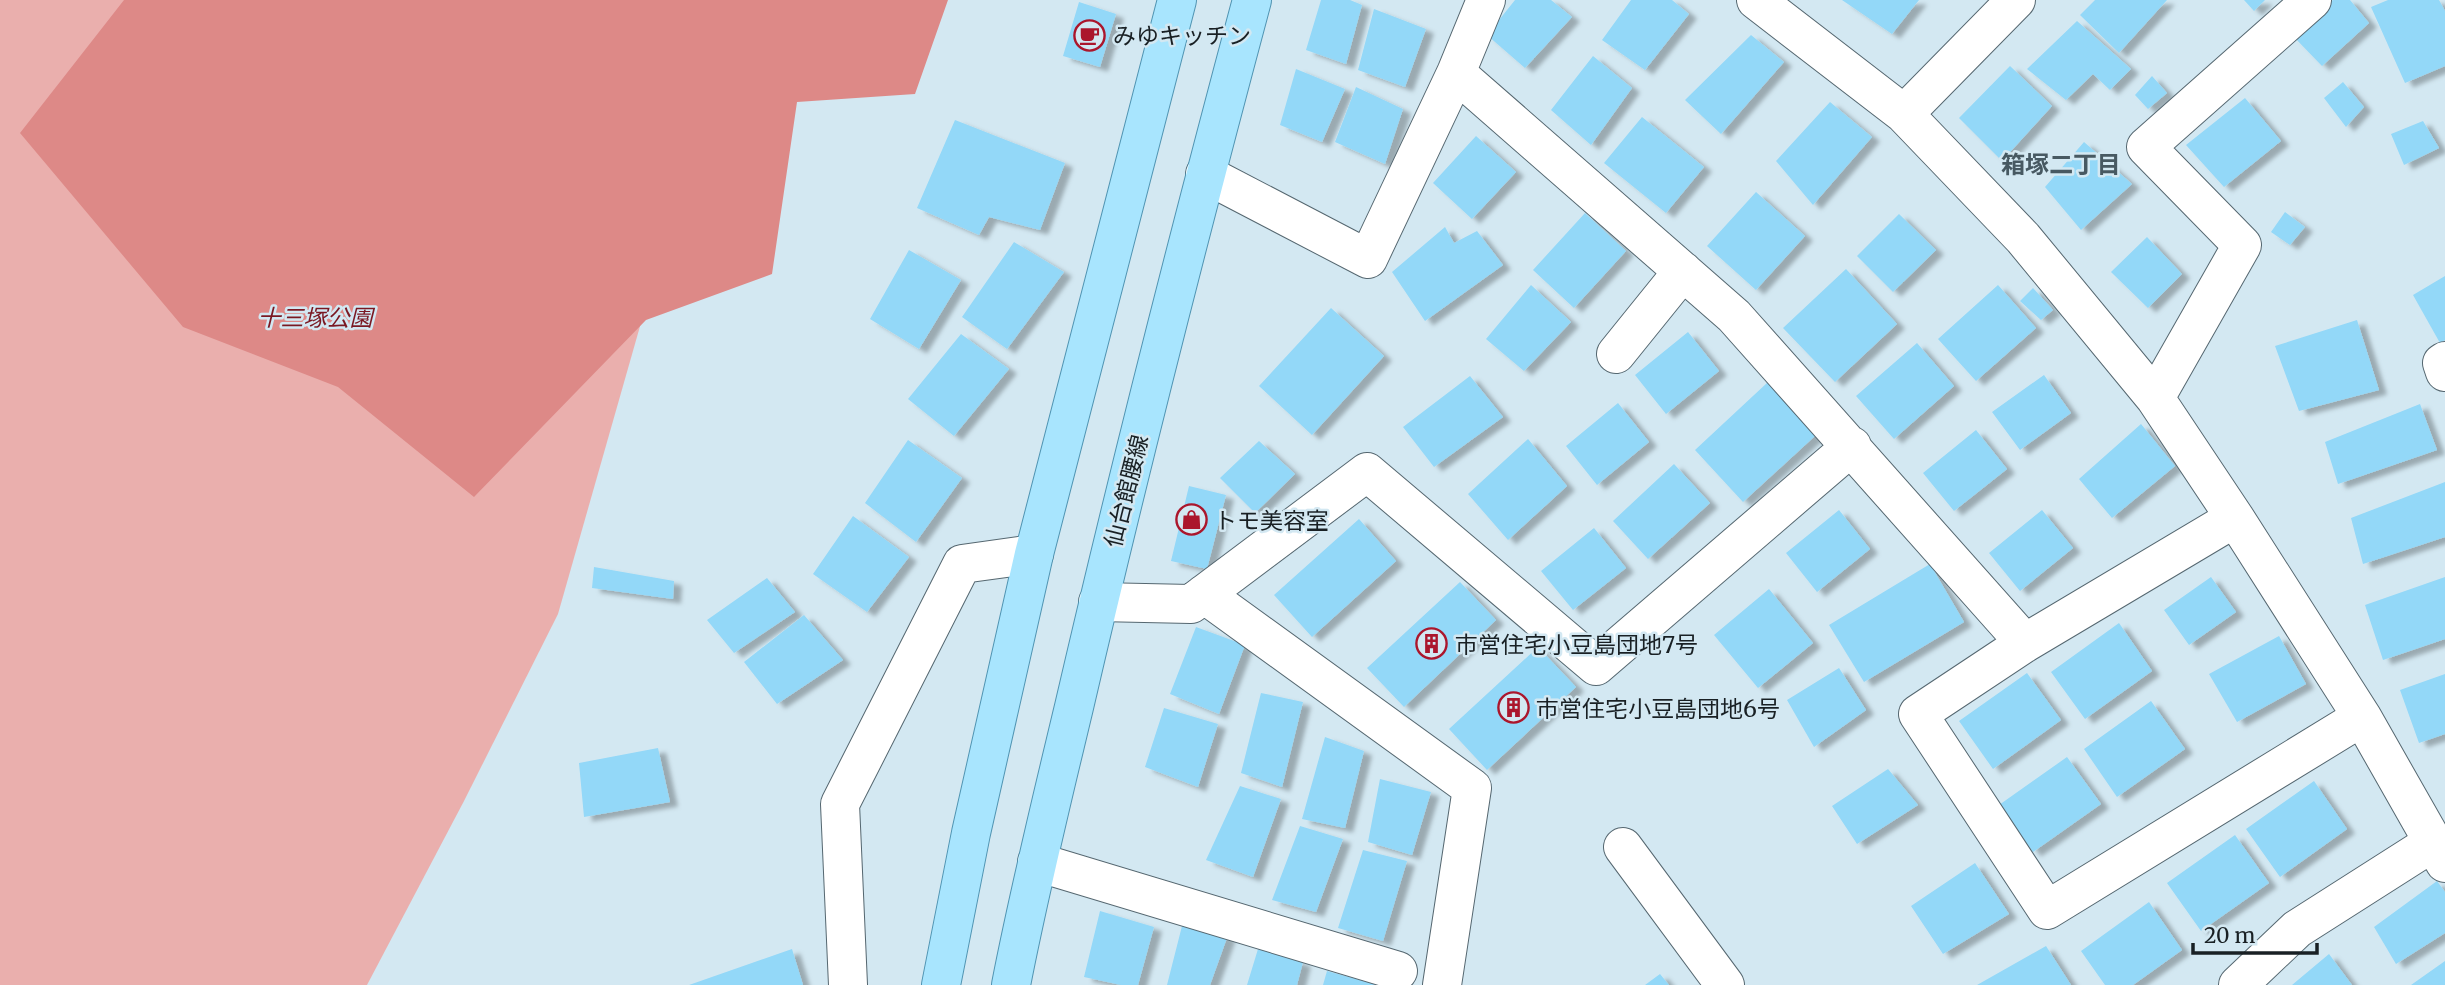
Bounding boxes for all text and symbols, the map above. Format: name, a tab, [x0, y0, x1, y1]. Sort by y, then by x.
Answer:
cafe icon: みゆキッチン	[1073, 18, 1107, 52]
place label: みゆキッチン	[1113, 21, 1251, 50]
district label: 箱塚二丁目	[2001, 149, 2121, 180]
park label: 十三塚公園	[258, 303, 376, 332]
street label: 仙台館腰線	[1098, 432, 1154, 550]
shop icon: トモ美容室	[1174, 503, 1208, 537]
place label: トモ美容室	[1214, 506, 1329, 535]
building icon: 市営住宅小豆島団地7号	[1415, 627, 1449, 661]
place label: 市営住宅小豆島団地7号	[1455, 630, 1698, 659]
building icon: 市営住宅小豆島団地6号	[1496, 691, 1530, 725]
place label: 市営住宅小豆島団地6号	[1536, 694, 1780, 723]
scale bar	[2193, 912, 2317, 956]
text: 20 m	[2204, 922, 2256, 949]

